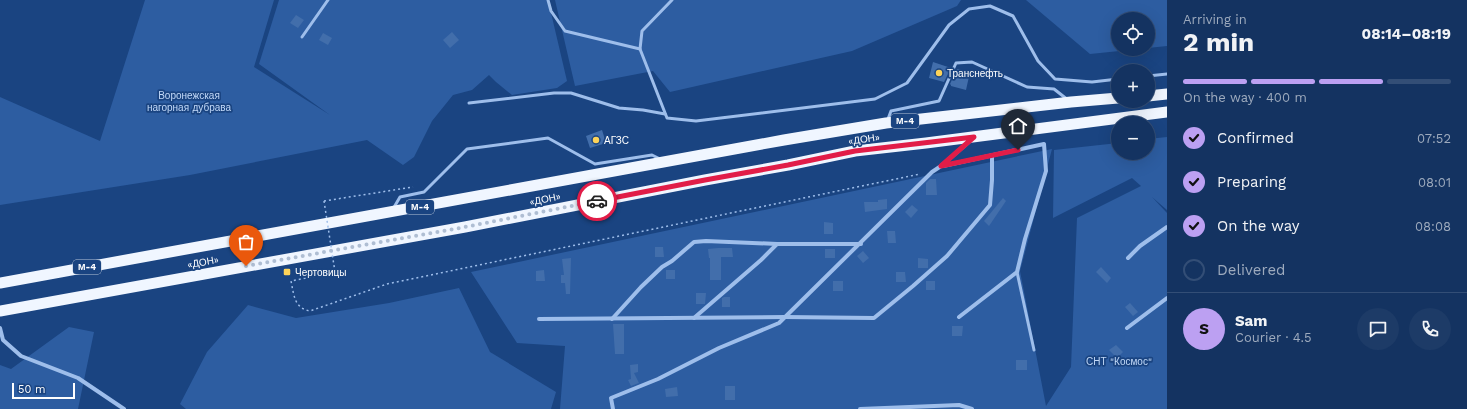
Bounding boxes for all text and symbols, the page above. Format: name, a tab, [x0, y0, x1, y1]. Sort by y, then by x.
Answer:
map controls	[1111, 12, 1155, 160]
button: locate	[1111, 12, 1155, 56]
text: Arriving in	[1183, 12, 1247, 27]
text: 08:14–08:19	[1362, 25, 1451, 43]
text: 2 min	[1183, 27, 1254, 57]
button: +	[1111, 64, 1155, 108]
marker: Транснефть	[934, 68, 944, 78]
place label: Транснефть	[947, 68, 1003, 79]
park label: Воронежская нагорная дубрава	[147, 90, 231, 113]
text: On the way · 400 m	[1183, 90, 1307, 105]
pin	[1001, 109, 1035, 150]
road number: М-4	[891, 114, 919, 128]
icon: home	[1007, 115, 1029, 137]
button: −	[1111, 116, 1155, 160]
icon: check	[1183, 127, 1205, 149]
text: Confirmed	[1217, 129, 1294, 147]
street label: «ДОН»	[848, 131, 880, 147]
text: 07:52	[1417, 131, 1451, 146]
marker: АГЗС	[591, 135, 601, 145]
place label: АГЗС	[604, 135, 629, 146]
icon: check	[1183, 171, 1205, 193]
text: Preparing	[1217, 173, 1286, 191]
text: 08:01	[1418, 175, 1451, 190]
courier	[577, 181, 617, 221]
icon: car	[586, 190, 608, 212]
street label: «ДОН»	[528, 191, 562, 207]
road number: М-4	[406, 200, 434, 214]
icon: check	[1183, 215, 1205, 237]
text: On the way	[1217, 217, 1299, 235]
text: 08:08	[1415, 219, 1451, 234]
pin	[229, 225, 263, 266]
icon: bag	[235, 231, 257, 253]
street label: «ДОН»	[186, 254, 220, 270]
road number: М-4	[73, 260, 101, 274]
text: Delivered	[1217, 261, 1285, 279]
marker: Чертовицы	[282, 267, 292, 277]
place label: Чертовицы	[295, 267, 346, 278]
button: chat	[1357, 308, 1399, 350]
button: phone	[1409, 308, 1451, 350]
text: Sam	[1235, 312, 1267, 330]
text: S	[1199, 320, 1209, 338]
text: Courier · 4.5	[1235, 330, 1312, 345]
park label: СНТ "Космос"	[1086, 356, 1152, 367]
scale bar	[12, 381, 75, 400]
text: 50 m	[18, 383, 45, 396]

